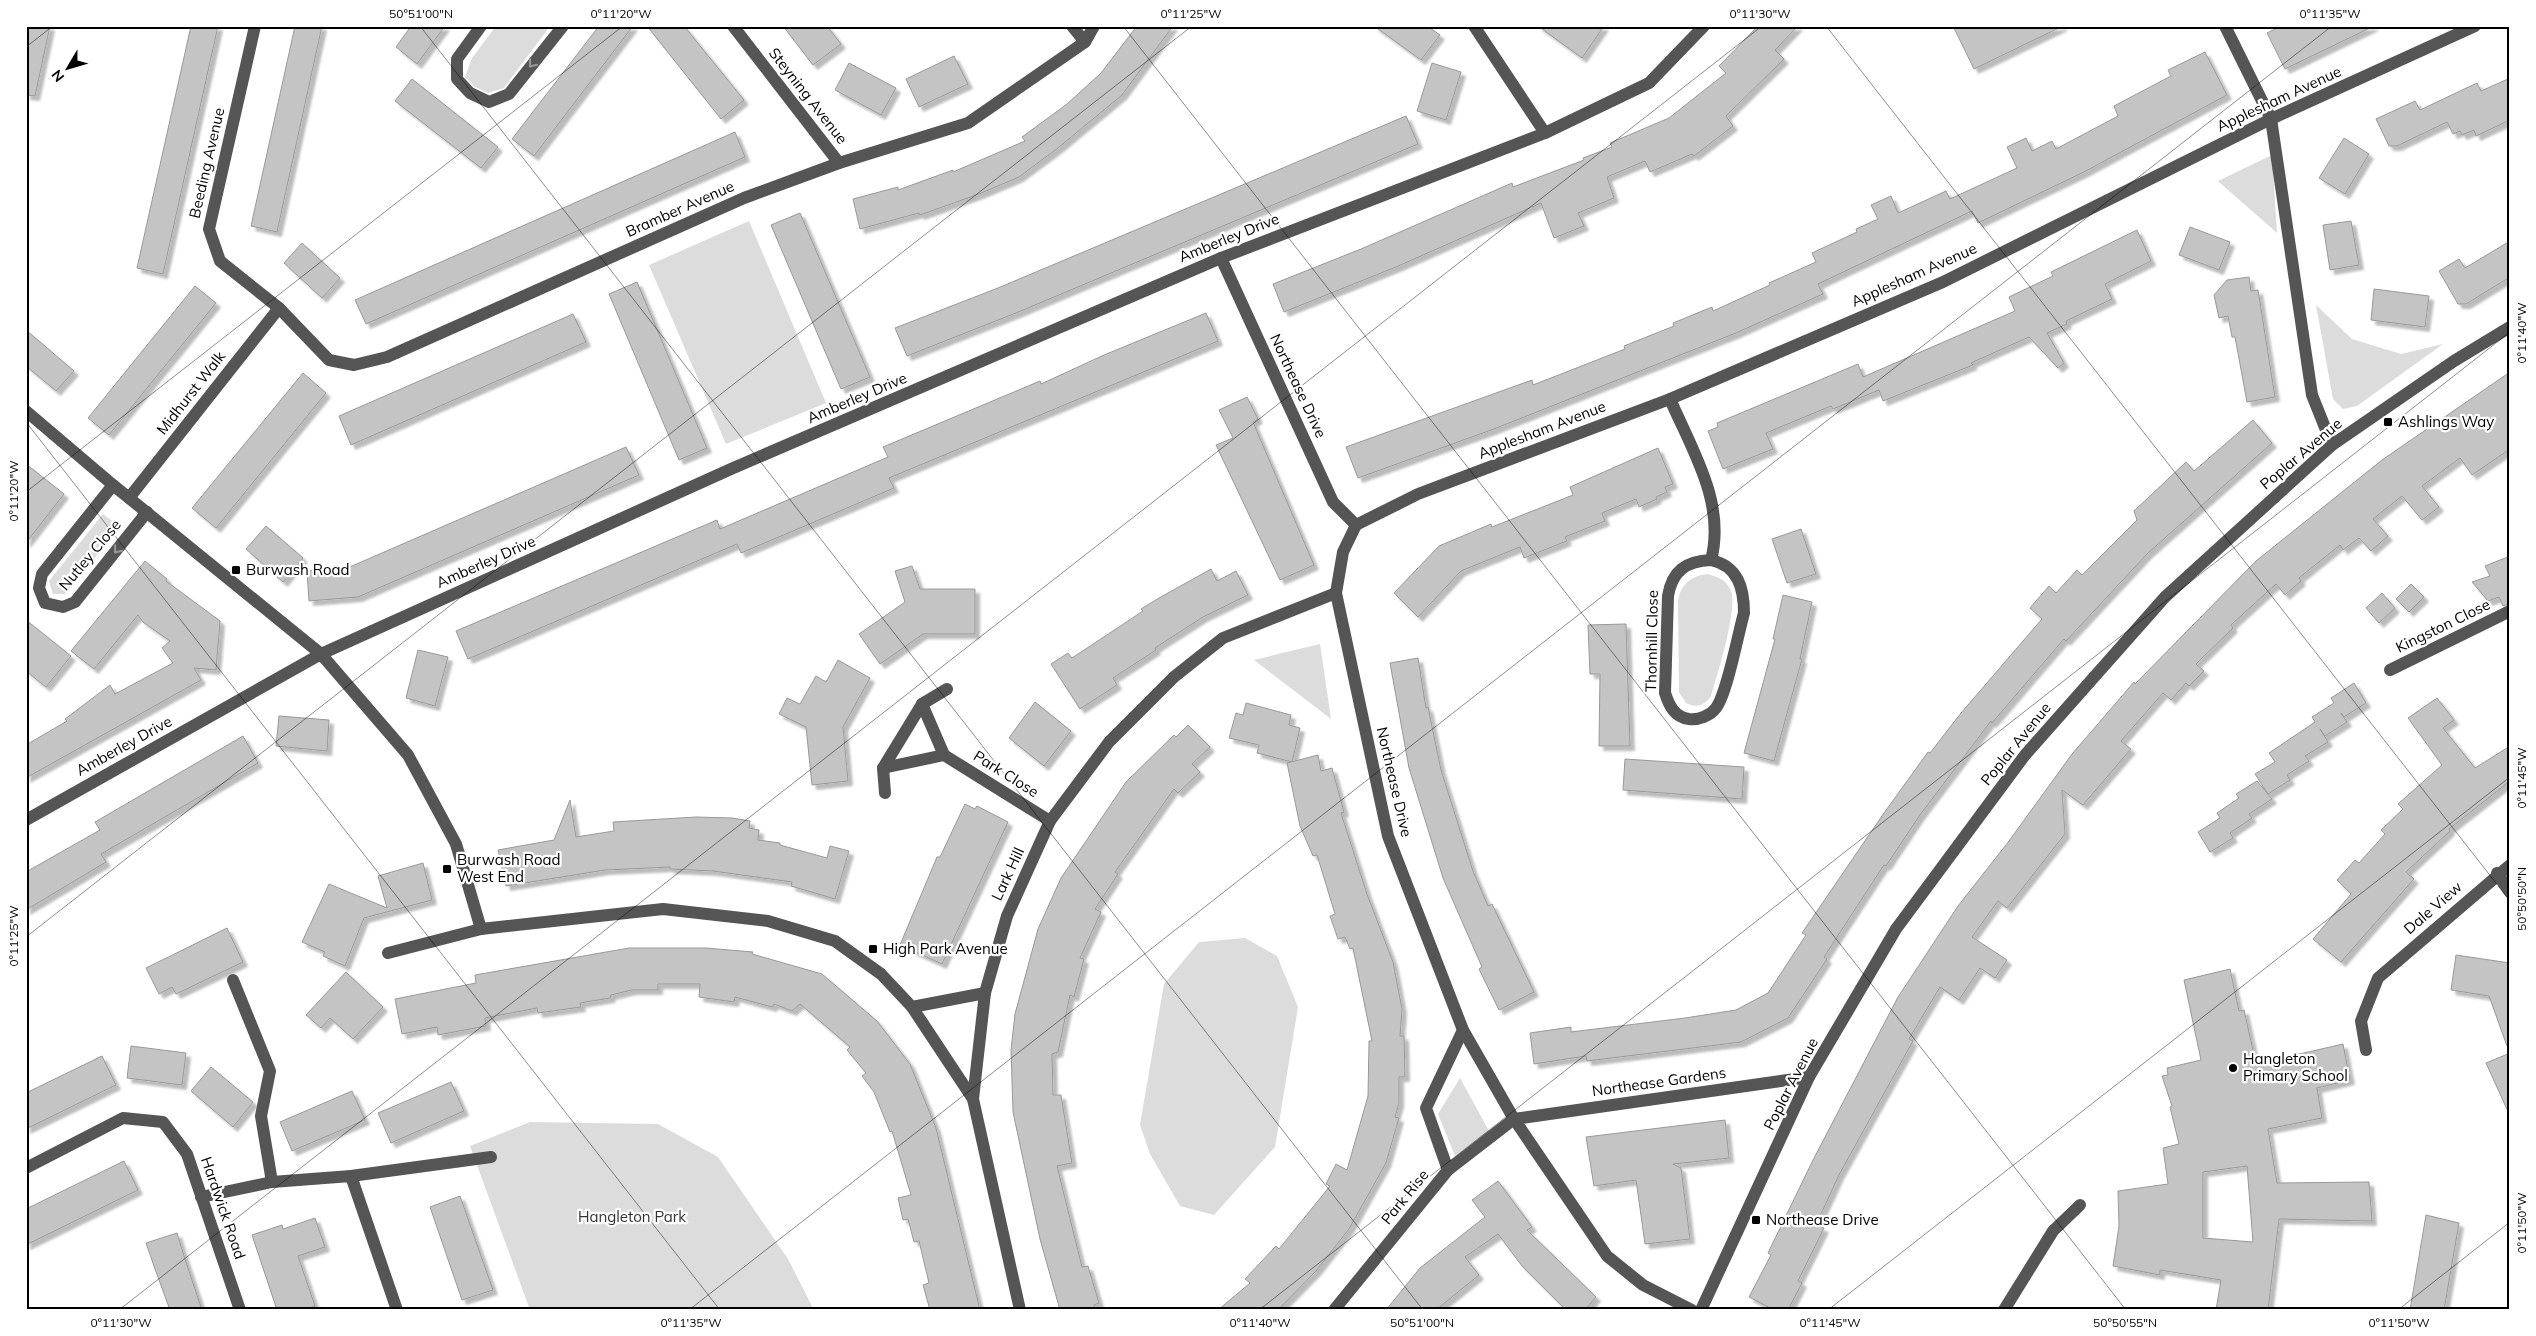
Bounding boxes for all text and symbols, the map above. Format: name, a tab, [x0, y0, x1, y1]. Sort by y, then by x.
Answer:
text: 50°51'00"N	[389, 6, 453, 21]
text: 0°11'20"W	[590, 6, 652, 21]
text: 0°11'25"W	[1160, 6, 1222, 21]
text: 0°11'30"W	[1729, 6, 1791, 21]
text: 0°11'35"W	[2299, 6, 2361, 21]
north arrow	[42, 42, 92, 92]
street label: Steyning Avenue	[765, 44, 852, 148]
one-way arrow	[529, 59, 538, 68]
street label: Applesham Avenue	[2213, 61, 2344, 136]
text: N	[47, 66, 68, 86]
street label: Beeding Avenue	[185, 106, 228, 220]
street label: Bramber Avenue	[623, 176, 737, 241]
street label: Amberley Drive	[1176, 209, 1282, 266]
street label: Applesham Avenue	[1848, 238, 1979, 311]
text: 0°11'40"W	[2514, 302, 2529, 364]
street label: Northease Drive	[1266, 331, 1331, 441]
street label: Midhurst Walk	[152, 347, 229, 438]
street label: Amberley Drive	[804, 368, 910, 427]
street label: Applesham Avenue	[1475, 396, 1608, 463]
place label: Ashlings Way	[2398, 412, 2494, 431]
street label: Poplar Avenue	[2256, 414, 2346, 493]
marker: Ashlings Way	[2382, 416, 2394, 428]
text: 0°11'20"W	[6, 460, 21, 522]
street label: Nutley Close	[54, 515, 125, 594]
street label: Amberley Drive	[433, 531, 538, 592]
one-way arrow	[114, 544, 122, 553]
place label: Burwash Road	[246, 560, 350, 579]
marker: Burwash Road	[230, 564, 242, 576]
street label: Thornhill Close	[1641, 590, 1662, 692]
street label: Kingston Close	[2392, 594, 2493, 657]
street label: Poplar Avenue	[1976, 698, 2055, 789]
street label: Amberley Drive	[73, 711, 175, 780]
street label: Northease Drive	[1373, 725, 1416, 839]
street label: Park Close	[970, 746, 1042, 801]
text: 0°11'45"W	[2514, 747, 2529, 809]
street label: Lark Hill	[987, 844, 1028, 903]
place label: Burwash Road West End	[457, 850, 561, 886]
marker: Burwash Road West End	[441, 863, 453, 875]
text: 50°50'50"N	[2514, 867, 2529, 931]
street label: Dale View	[2400, 877, 2466, 938]
text: 0°11'25"W	[6, 905, 21, 967]
place label: High Park Avenue	[883, 939, 1008, 958]
marker: High Park Avenue	[867, 943, 879, 955]
street label: Poplar Avenue	[1759, 1034, 1822, 1133]
place label: Hangleton Primary School	[2243, 1049, 2348, 1085]
marker: Hangleton Primary School	[2227, 1062, 2239, 1074]
street label: Northease Gardens	[1591, 1063, 1727, 1100]
street label: Hardwick Road	[197, 1154, 250, 1262]
street label: Park Rise	[1377, 1165, 1432, 1228]
text: 0°11'50"W	[2514, 1192, 2529, 1254]
park label: Hangleton Park	[578, 1207, 686, 1226]
place label: Northease Drive	[1766, 1210, 1879, 1229]
marker: Northease Drive	[1750, 1214, 1762, 1226]
text: 0°11'30"W	[90, 1315, 152, 1330]
text: 0°11'35"W	[660, 1315, 722, 1330]
text: 0°11'40"W	[1229, 1315, 1291, 1330]
text: 50°51'00"N	[1390, 1315, 1454, 1330]
text: 0°11'45"W	[1799, 1315, 1861, 1330]
text: 50°50'55"N	[2093, 1315, 2157, 1330]
text: 0°11'50"W	[2368, 1315, 2430, 1330]

